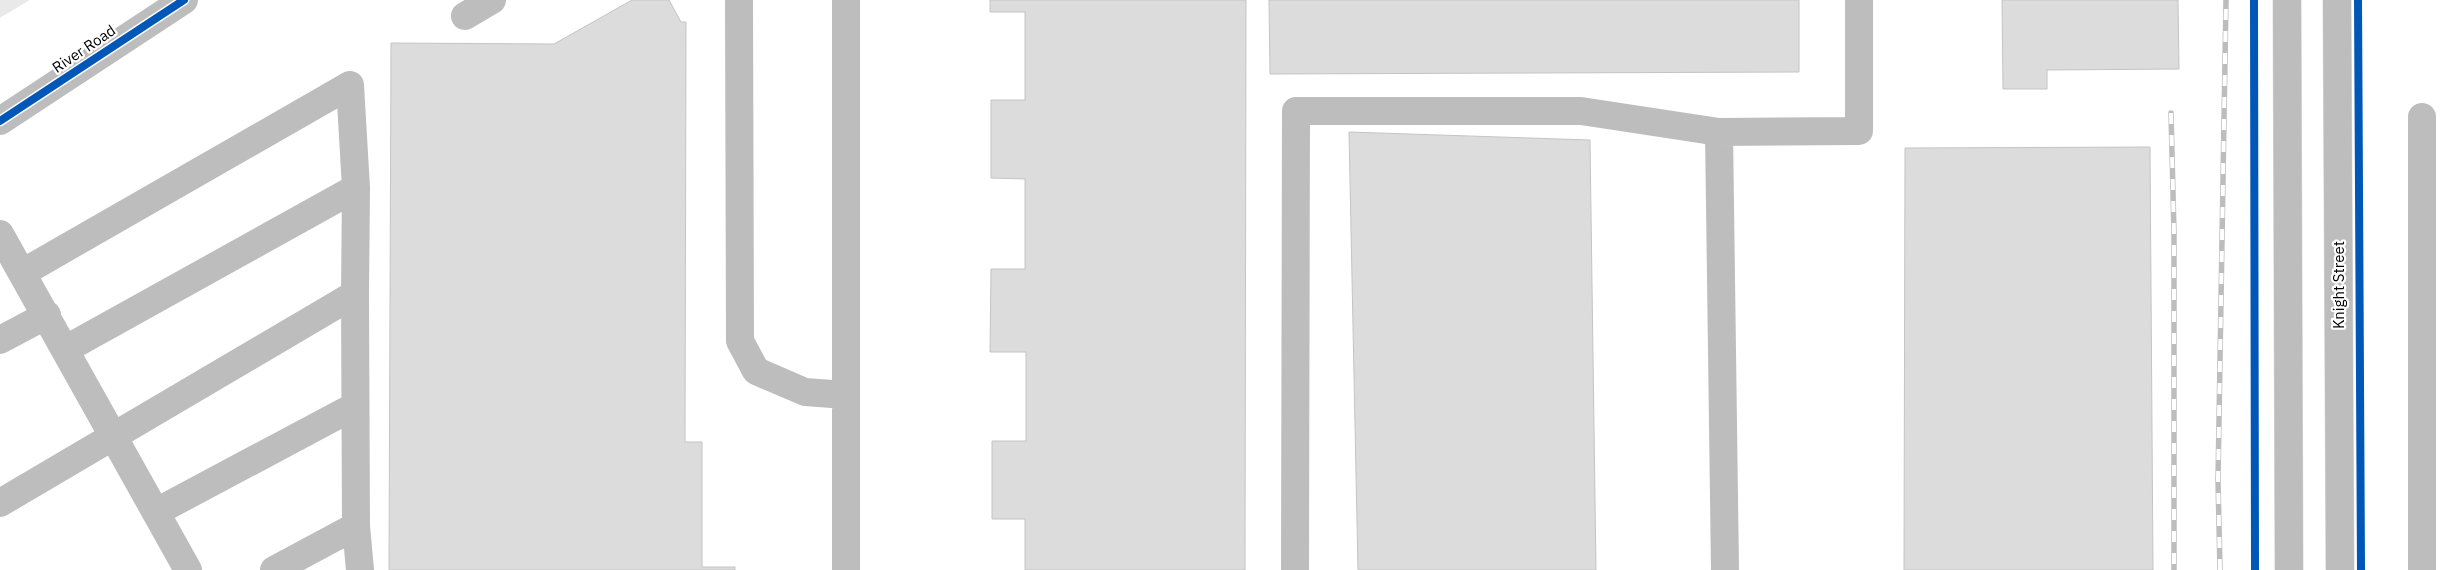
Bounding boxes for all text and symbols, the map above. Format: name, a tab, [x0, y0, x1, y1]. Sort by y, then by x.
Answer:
street label: River Road	[48, 20, 119, 77]
street label: Knight Street	[2329, 241, 2348, 329]

